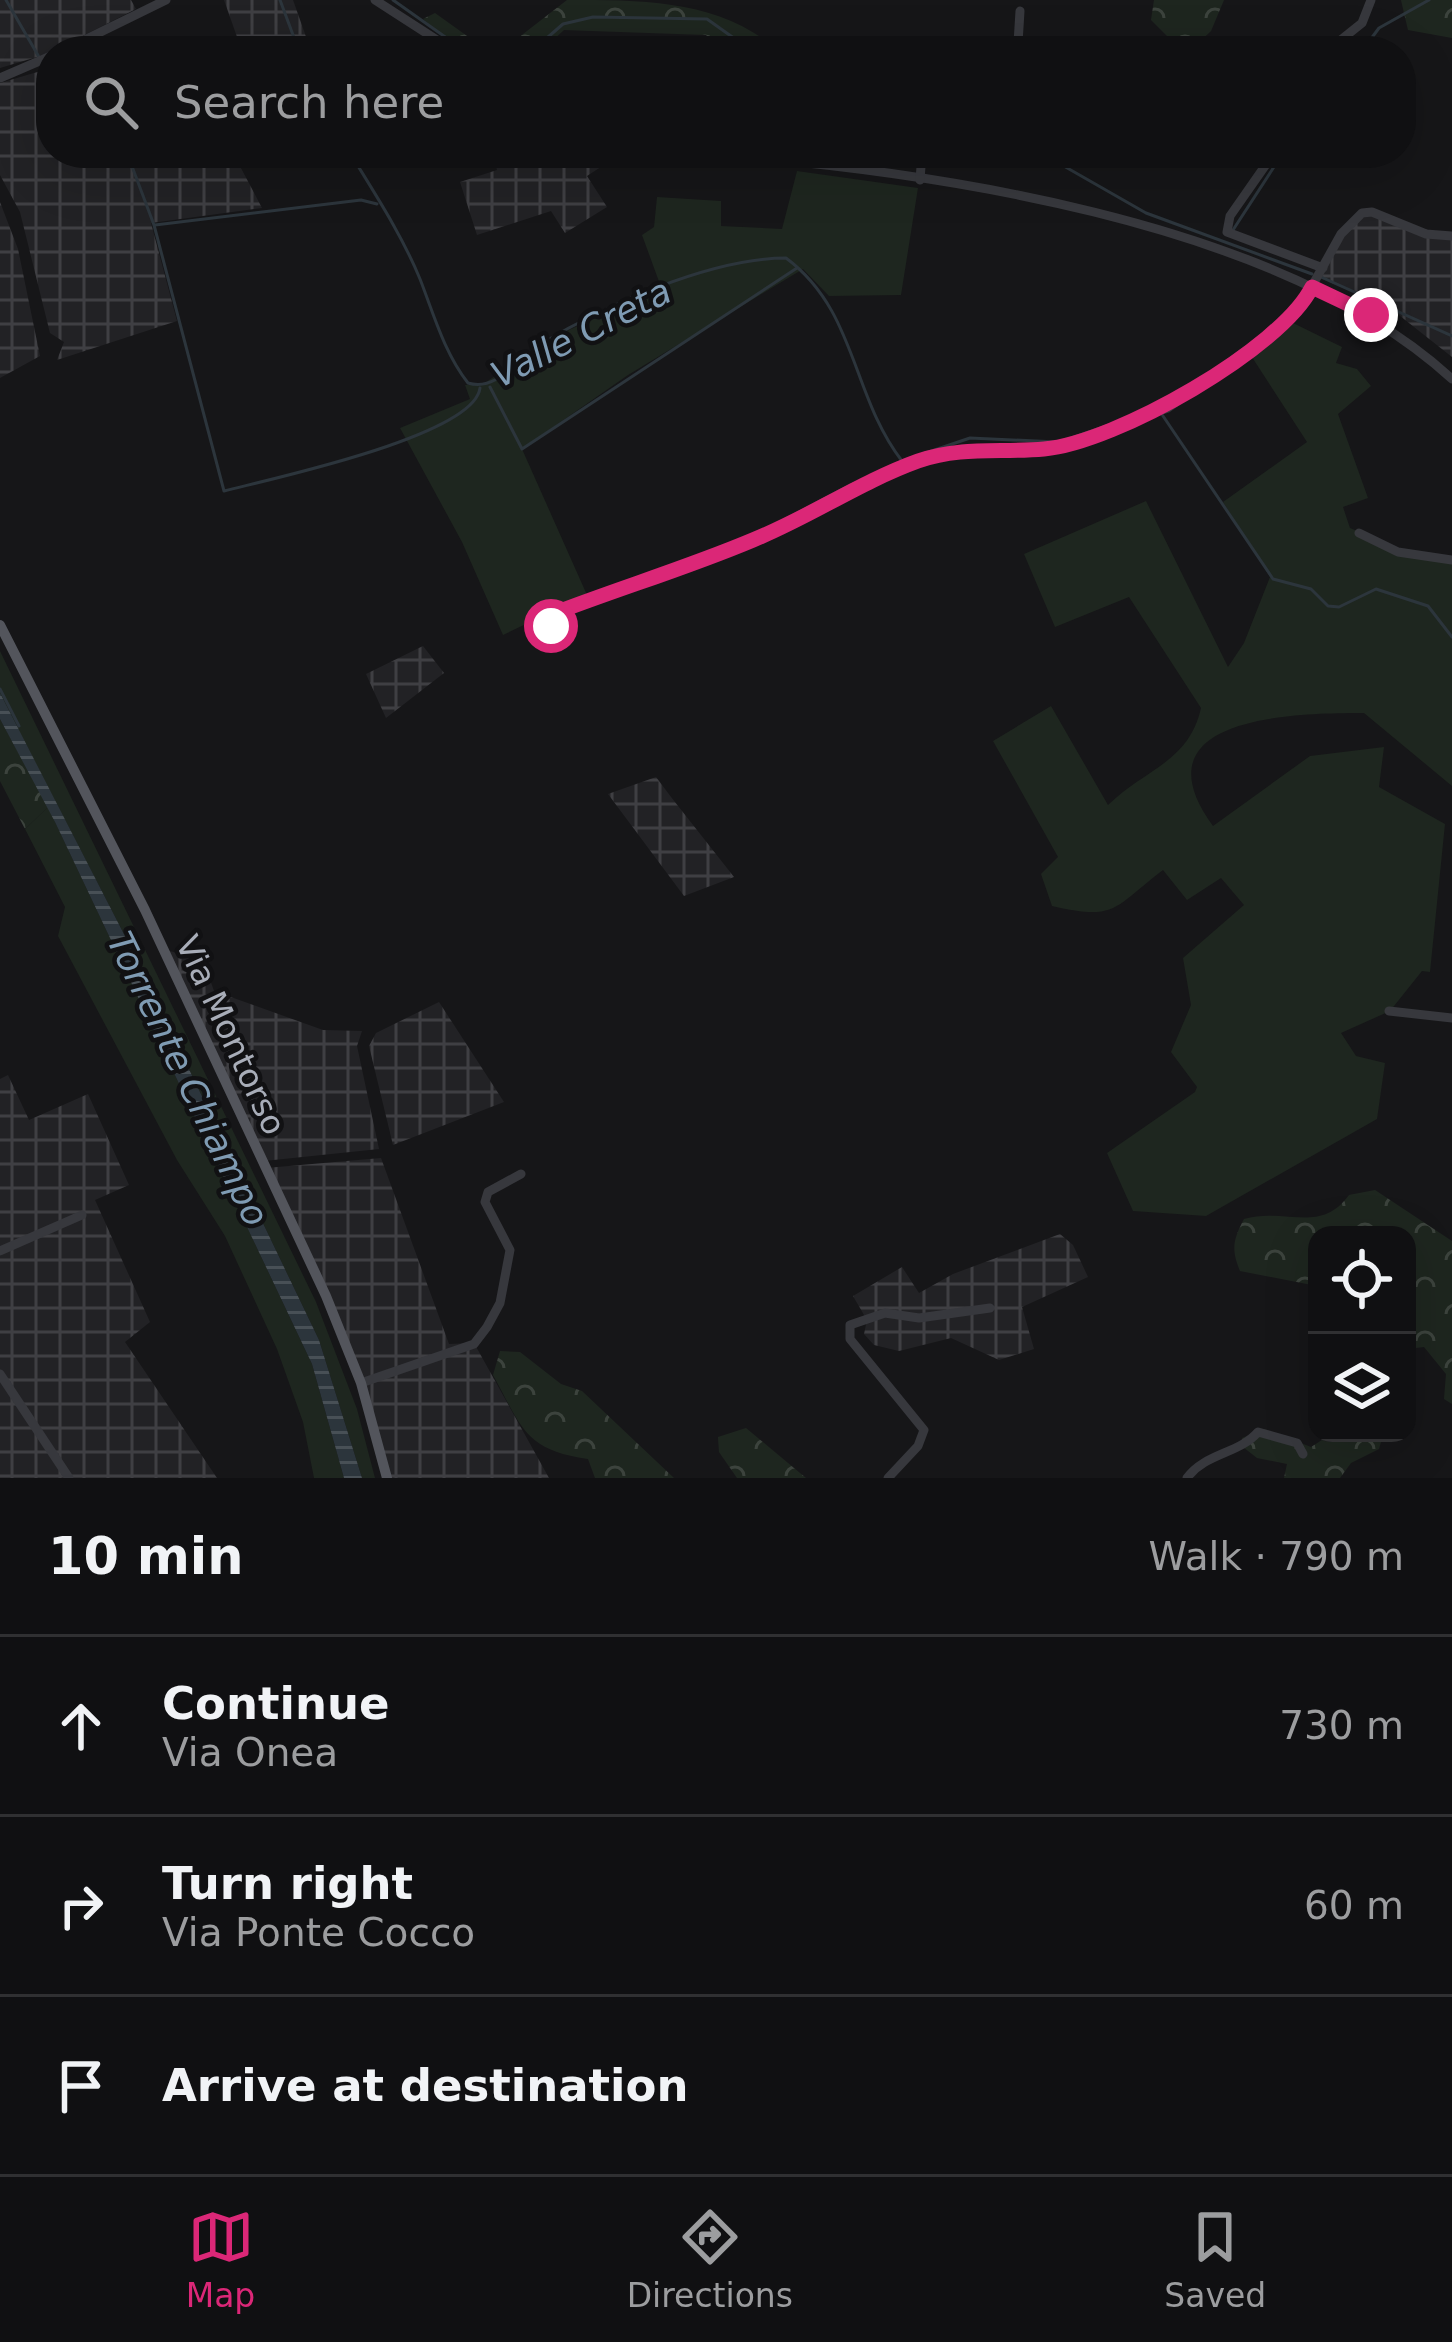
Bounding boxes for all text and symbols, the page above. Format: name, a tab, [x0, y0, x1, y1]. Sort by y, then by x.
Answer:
search box	[36, 36, 1416, 168]
icon: search	[78, 69, 144, 135]
text: Search here	[174, 76, 444, 129]
water label: Valle Creta	[484, 270, 678, 396]
route end	[1344, 288, 1398, 342]
route start	[524, 599, 578, 653]
water label: Torrente Chiampo	[99, 925, 277, 1233]
street label: Via Montorso	[168, 929, 294, 1141]
map controls	[1308, 1226, 1416, 1442]
button: locate	[1308, 1226, 1416, 1334]
button: layers	[1308, 1334, 1416, 1442]
text: 10 min	[48, 1527, 244, 1586]
text: Walk · 790 m	[1149, 1534, 1404, 1579]
text: Continue	[162, 1677, 390, 1730]
icon: ahead	[48, 1693, 114, 1759]
text: 730 m	[1279, 1703, 1404, 1748]
text: Via Onea	[162, 1730, 338, 1775]
text: Turn right	[162, 1857, 413, 1910]
icon: right	[48, 1873, 114, 1939]
text: 60 m	[1304, 1883, 1404, 1928]
text: Via Ponte Cocco	[162, 1910, 475, 1955]
icon: arrive	[48, 2053, 114, 2119]
text: Arrive at destination	[162, 2059, 688, 2112]
tab: Map	[186, 2204, 255, 2315]
tab: Directions	[627, 2204, 793, 2315]
tab: Saved	[1164, 2204, 1266, 2315]

